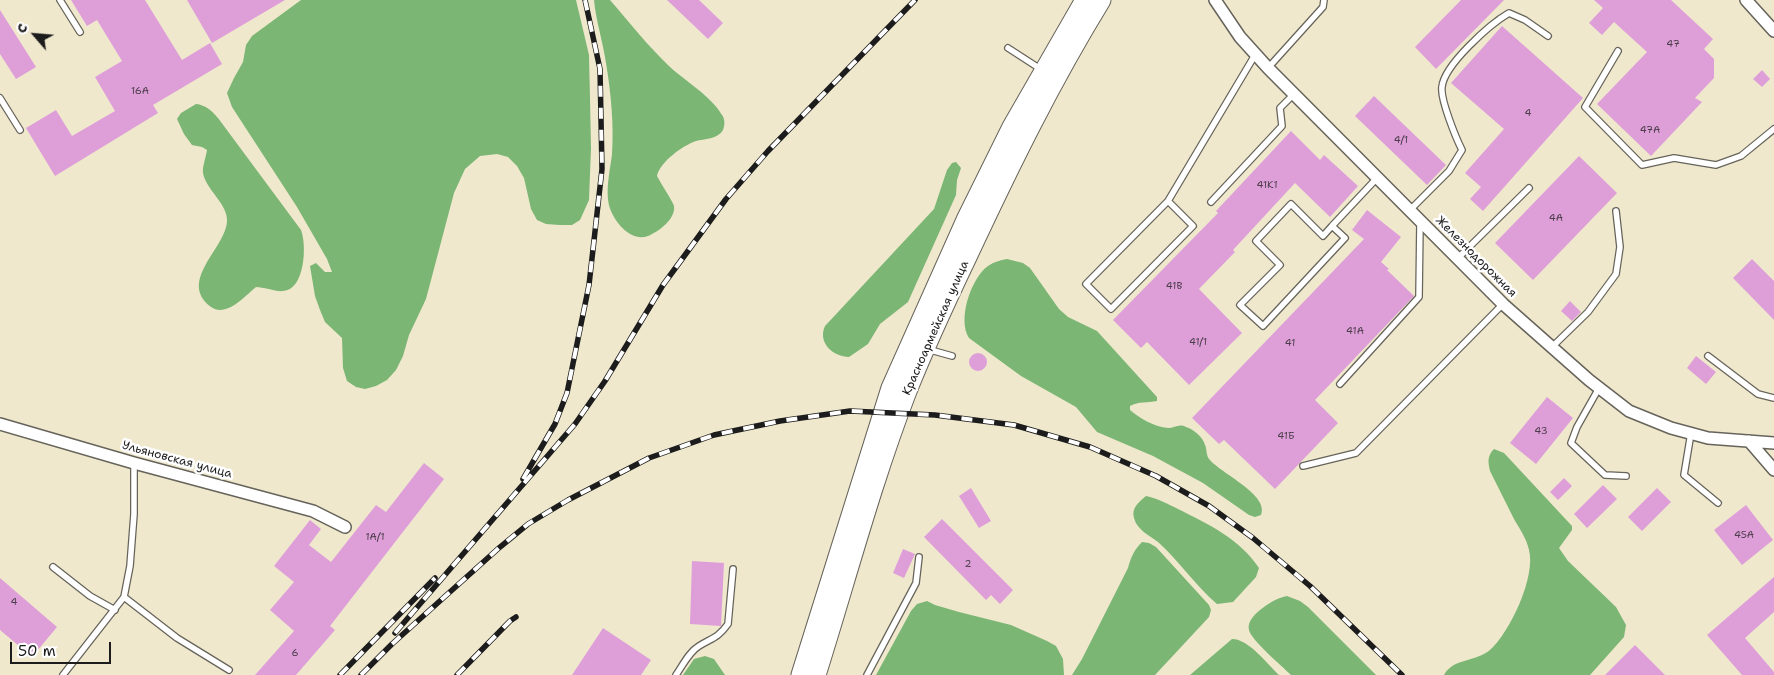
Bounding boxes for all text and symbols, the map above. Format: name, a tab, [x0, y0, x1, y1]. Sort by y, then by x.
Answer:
north arrow	[10, 10, 60, 60]
text: С	[12, 20, 32, 36]
house number: 47	[1666, 38, 1680, 50]
house number: 16А	[131, 85, 149, 97]
house number: 4	[1525, 107, 1531, 119]
house number: 47А	[1640, 124, 1660, 136]
house number: 4/1	[1394, 134, 1408, 146]
house number: 41К1	[1256, 179, 1278, 191]
house number: 4А	[1549, 212, 1563, 224]
street label: Железнодорожная	[1432, 213, 1520, 301]
street label: Красноармейская улица	[900, 258, 972, 398]
house number: 41В	[1166, 280, 1182, 292]
house number: 41А	[1346, 325, 1364, 337]
house number: 41/1	[1189, 336, 1207, 348]
house number: 41	[1285, 337, 1295, 349]
house number: 43	[1534, 425, 1548, 437]
house number: 41Б	[1277, 430, 1295, 442]
street label: Ульяновская улица	[120, 438, 234, 482]
house number: 45А	[1734, 529, 1754, 541]
house number: 1А/1	[365, 531, 385, 543]
house number: 2	[965, 558, 971, 570]
house number: 4	[11, 596, 17, 608]
scale bar	[12, 632, 114, 664]
text: 50 m	[18, 641, 56, 661]
house number: 6	[292, 647, 298, 659]

